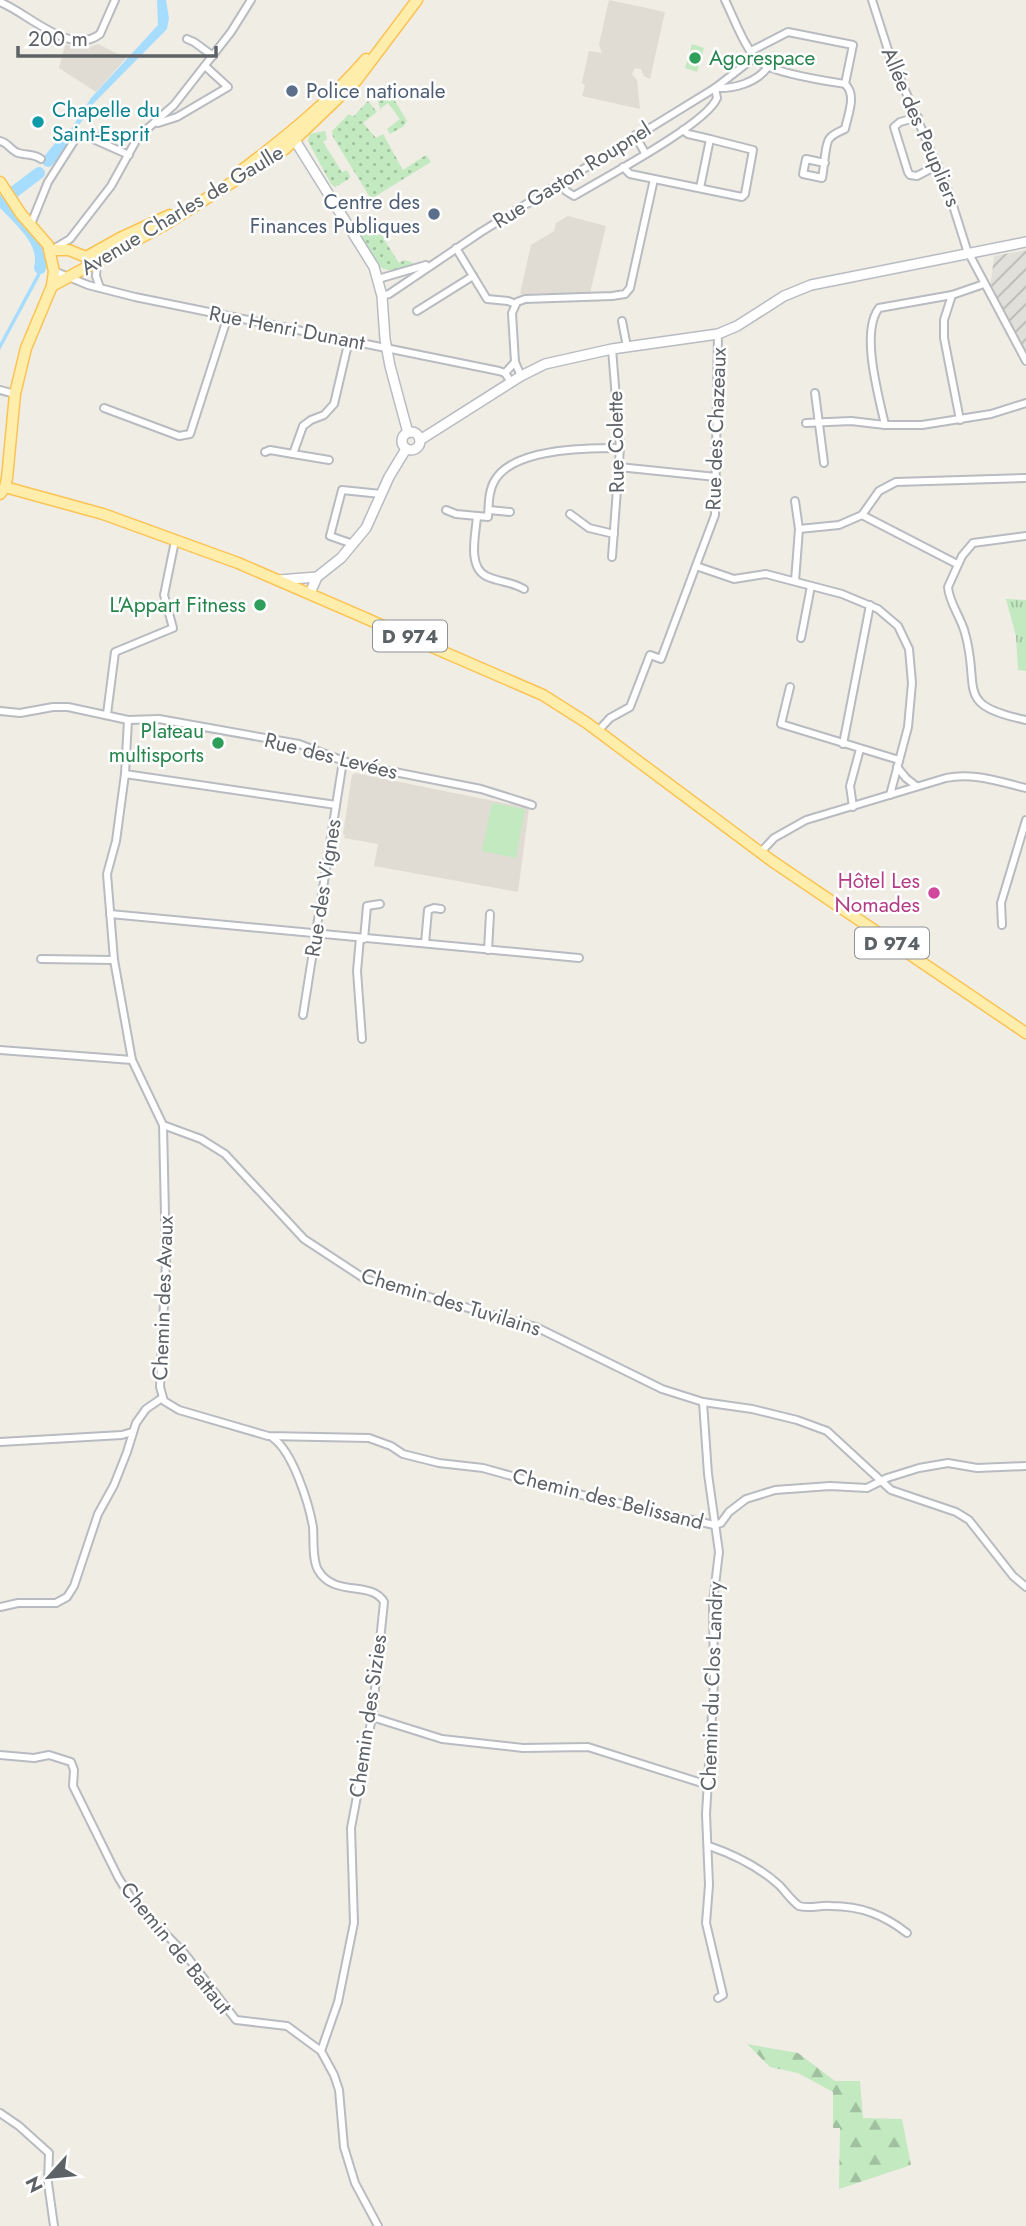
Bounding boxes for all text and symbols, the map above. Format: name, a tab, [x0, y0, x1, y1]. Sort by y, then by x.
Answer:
scale bar	[18, 14, 215, 58]
text: 200 m	[28, 24, 88, 54]
place label: Agorespace	[709, 43, 816, 73]
street label: Allée des Peupliers	[874, 43, 968, 211]
marker: Agorespace	[687, 50, 703, 66]
place label: Police nationale	[306, 76, 446, 106]
marker: Police nationale	[284, 83, 300, 99]
place label: Chapelle du Saint-Esprit	[52, 95, 160, 149]
marker: Chapelle du Saint-Esprit	[30, 114, 46, 130]
street label: Rue Gaston Roupnel	[487, 114, 657, 236]
street label: Avenue Charles de Gaulle	[75, 137, 289, 283]
place label: Centre des Finances Publiques	[250, 187, 420, 241]
marker: Centre des Finances Publiques	[426, 206, 442, 222]
street label: Rue Henri Dunant	[206, 298, 368, 358]
street label: Rue des Chazeaux	[698, 347, 734, 511]
street label: Rue Colette	[600, 390, 632, 493]
place label: L'Appart Fitness	[109, 590, 246, 620]
marker: L'Appart Fitness	[252, 597, 268, 613]
road number: D 974	[373, 621, 447, 652]
place label: Plateau multisports	[109, 716, 204, 770]
street label: Rue des Levées	[261, 725, 401, 787]
marker: Plateau multisports	[210, 735, 226, 751]
street label: Rue des Vignes	[297, 817, 349, 959]
place label: Hôtel Les Nomades	[835, 866, 920, 920]
marker: Hôtel Les Nomades	[926, 885, 942, 901]
road number: D 974	[855, 928, 929, 959]
street label: Chemin des Avaux	[145, 1215, 181, 1381]
street label: Chemin des Tuvilains	[357, 1260, 545, 1344]
street label: Chemin des Belissand	[509, 1461, 707, 1537]
street label: Chemin du Clos Landry	[693, 1580, 731, 1791]
street label: Chemin des Sizies	[342, 1633, 394, 1799]
street label: Chemin de Battaut	[113, 1875, 239, 2021]
north arrow	[14, 2142, 84, 2212]
text: N	[19, 2172, 50, 2197]

